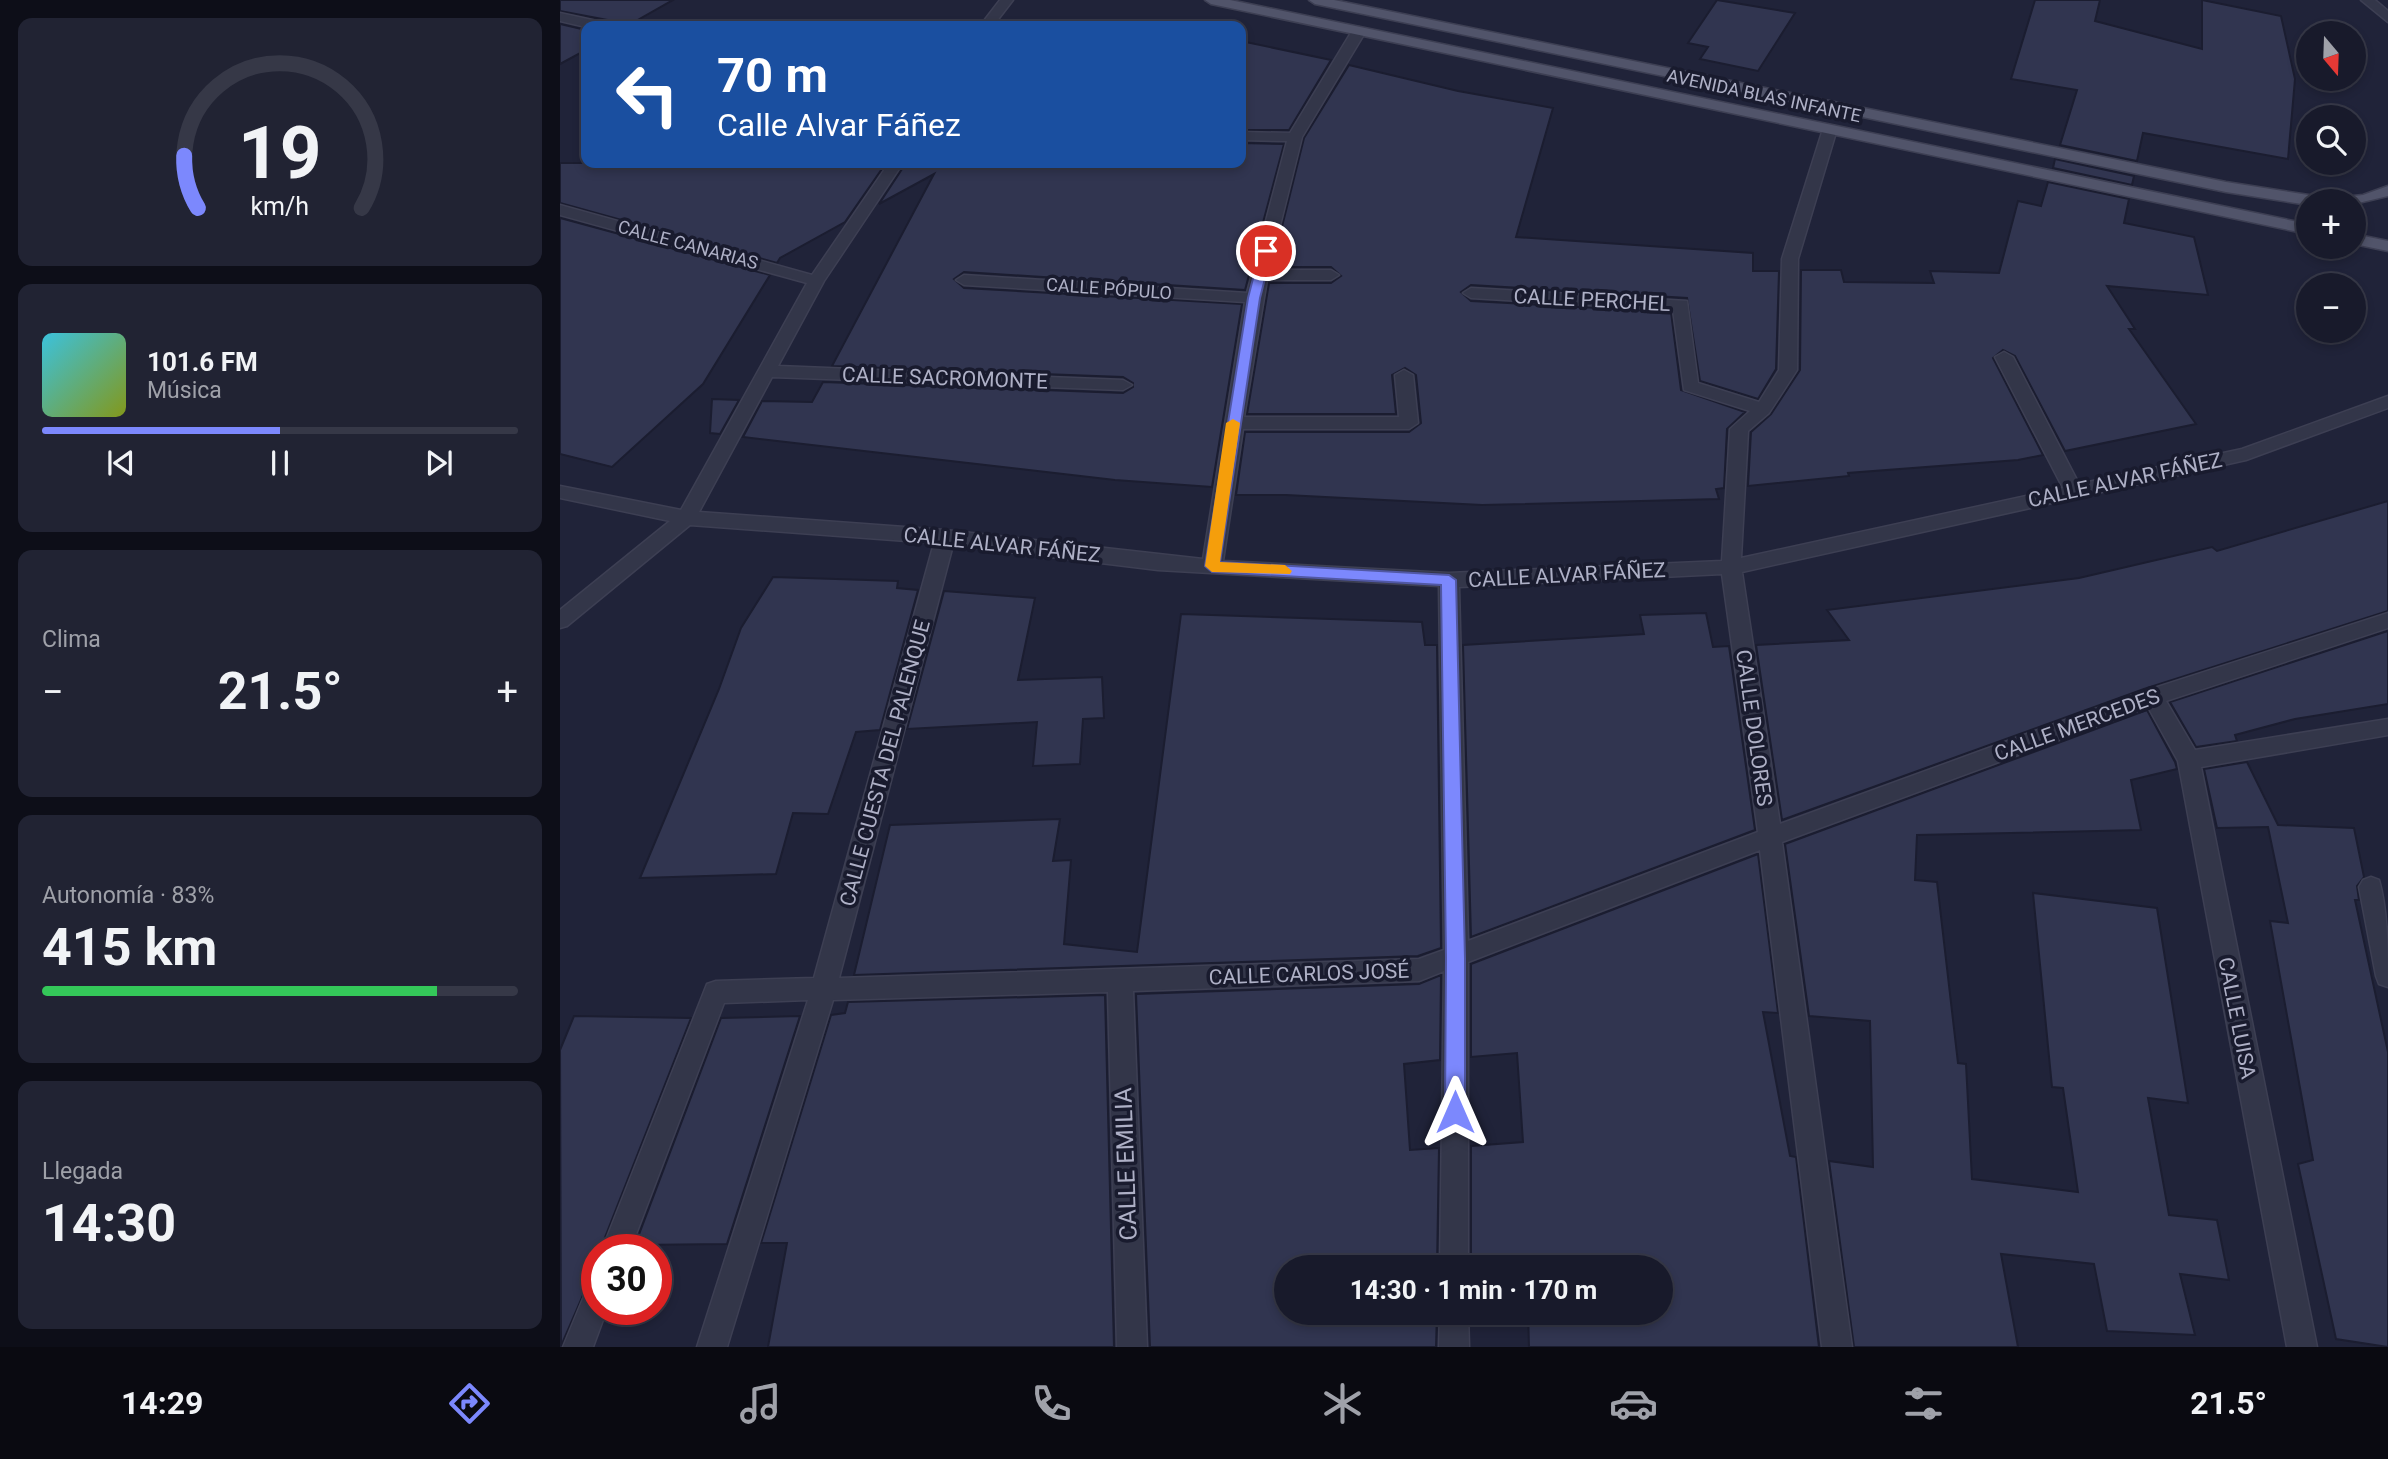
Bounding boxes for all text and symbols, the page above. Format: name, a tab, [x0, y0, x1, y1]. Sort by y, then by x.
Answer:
north arrow	[2296, 21, 2366, 91]
map controls	[2296, 21, 2366, 343]
text: 70 m	[717, 47, 828, 104]
icon: left	[602, 49, 693, 140]
street label: AVENIDA BLAS INFANTE	[1665, 65, 1863, 126]
button: search	[2296, 105, 2366, 175]
text: Calle Alvar Fáñez	[717, 106, 961, 144]
text: 19	[238, 110, 322, 196]
button: +	[2296, 189, 2366, 259]
text: km/h	[251, 192, 309, 221]
street label: CALLE CANARIAS	[616, 216, 761, 273]
pin	[1236, 221, 1296, 281]
icon: arrive	[1247, 232, 1285, 270]
button: −	[2296, 273, 2366, 343]
street label: CALLE PÓPULO	[1046, 274, 1173, 303]
street label: CALLE PERCHEL	[1513, 284, 1671, 316]
text: 101.6 FM	[147, 347, 258, 377]
street label: CALLE SACROMONTE	[842, 362, 1049, 394]
text: Música	[147, 377, 222, 404]
icon: previous	[102, 444, 140, 482]
icon: pause	[261, 444, 299, 482]
icon: next	[420, 444, 458, 482]
street label: CALLE ALVAR FÁÑEZ	[2026, 448, 2224, 512]
street label: CALLE ALVAR FÁÑEZ	[902, 523, 1102, 567]
street label: CALLE ALVAR FÁÑEZ	[1468, 558, 1666, 592]
street label: CALLE CUESTA DEL PALENQUE	[835, 617, 935, 909]
text: Clima	[42, 626, 101, 653]
street label: CALLE DOLORES	[1731, 648, 1777, 808]
text: 21.5°	[218, 661, 343, 722]
text: −	[42, 670, 64, 714]
text: +	[496, 670, 518, 714]
street label: CALLE MERCEDES	[1991, 684, 2163, 766]
text: Autonomía · 83%	[42, 882, 214, 909]
text: 415 km	[42, 917, 217, 978]
street label: CALLE LUISA	[2213, 955, 2261, 1081]
street label: CALLE CARLOS JOSÉ	[1208, 959, 1410, 989]
position arrow	[1418, 1075, 1492, 1149]
street label: CALLE EMILIA	[1109, 1087, 1143, 1241]
text: Llegada	[42, 1158, 123, 1185]
text: 14:30	[42, 1193, 176, 1254]
speed limit sign: 30	[581, 1234, 672, 1325]
text: 14:30 · 1 min · 170 m	[1350, 1275, 1597, 1305]
icon: directions	[445, 1379, 494, 1428]
icon: music	[736, 1379, 785, 1428]
icon: phone	[1027, 1379, 1076, 1428]
icon: climate	[1318, 1379, 1367, 1428]
icon: car	[1609, 1379, 1658, 1428]
icon: filters	[1899, 1379, 1948, 1428]
text: 14:29	[121, 1384, 203, 1422]
text: 21.5°	[2190, 1384, 2267, 1422]

